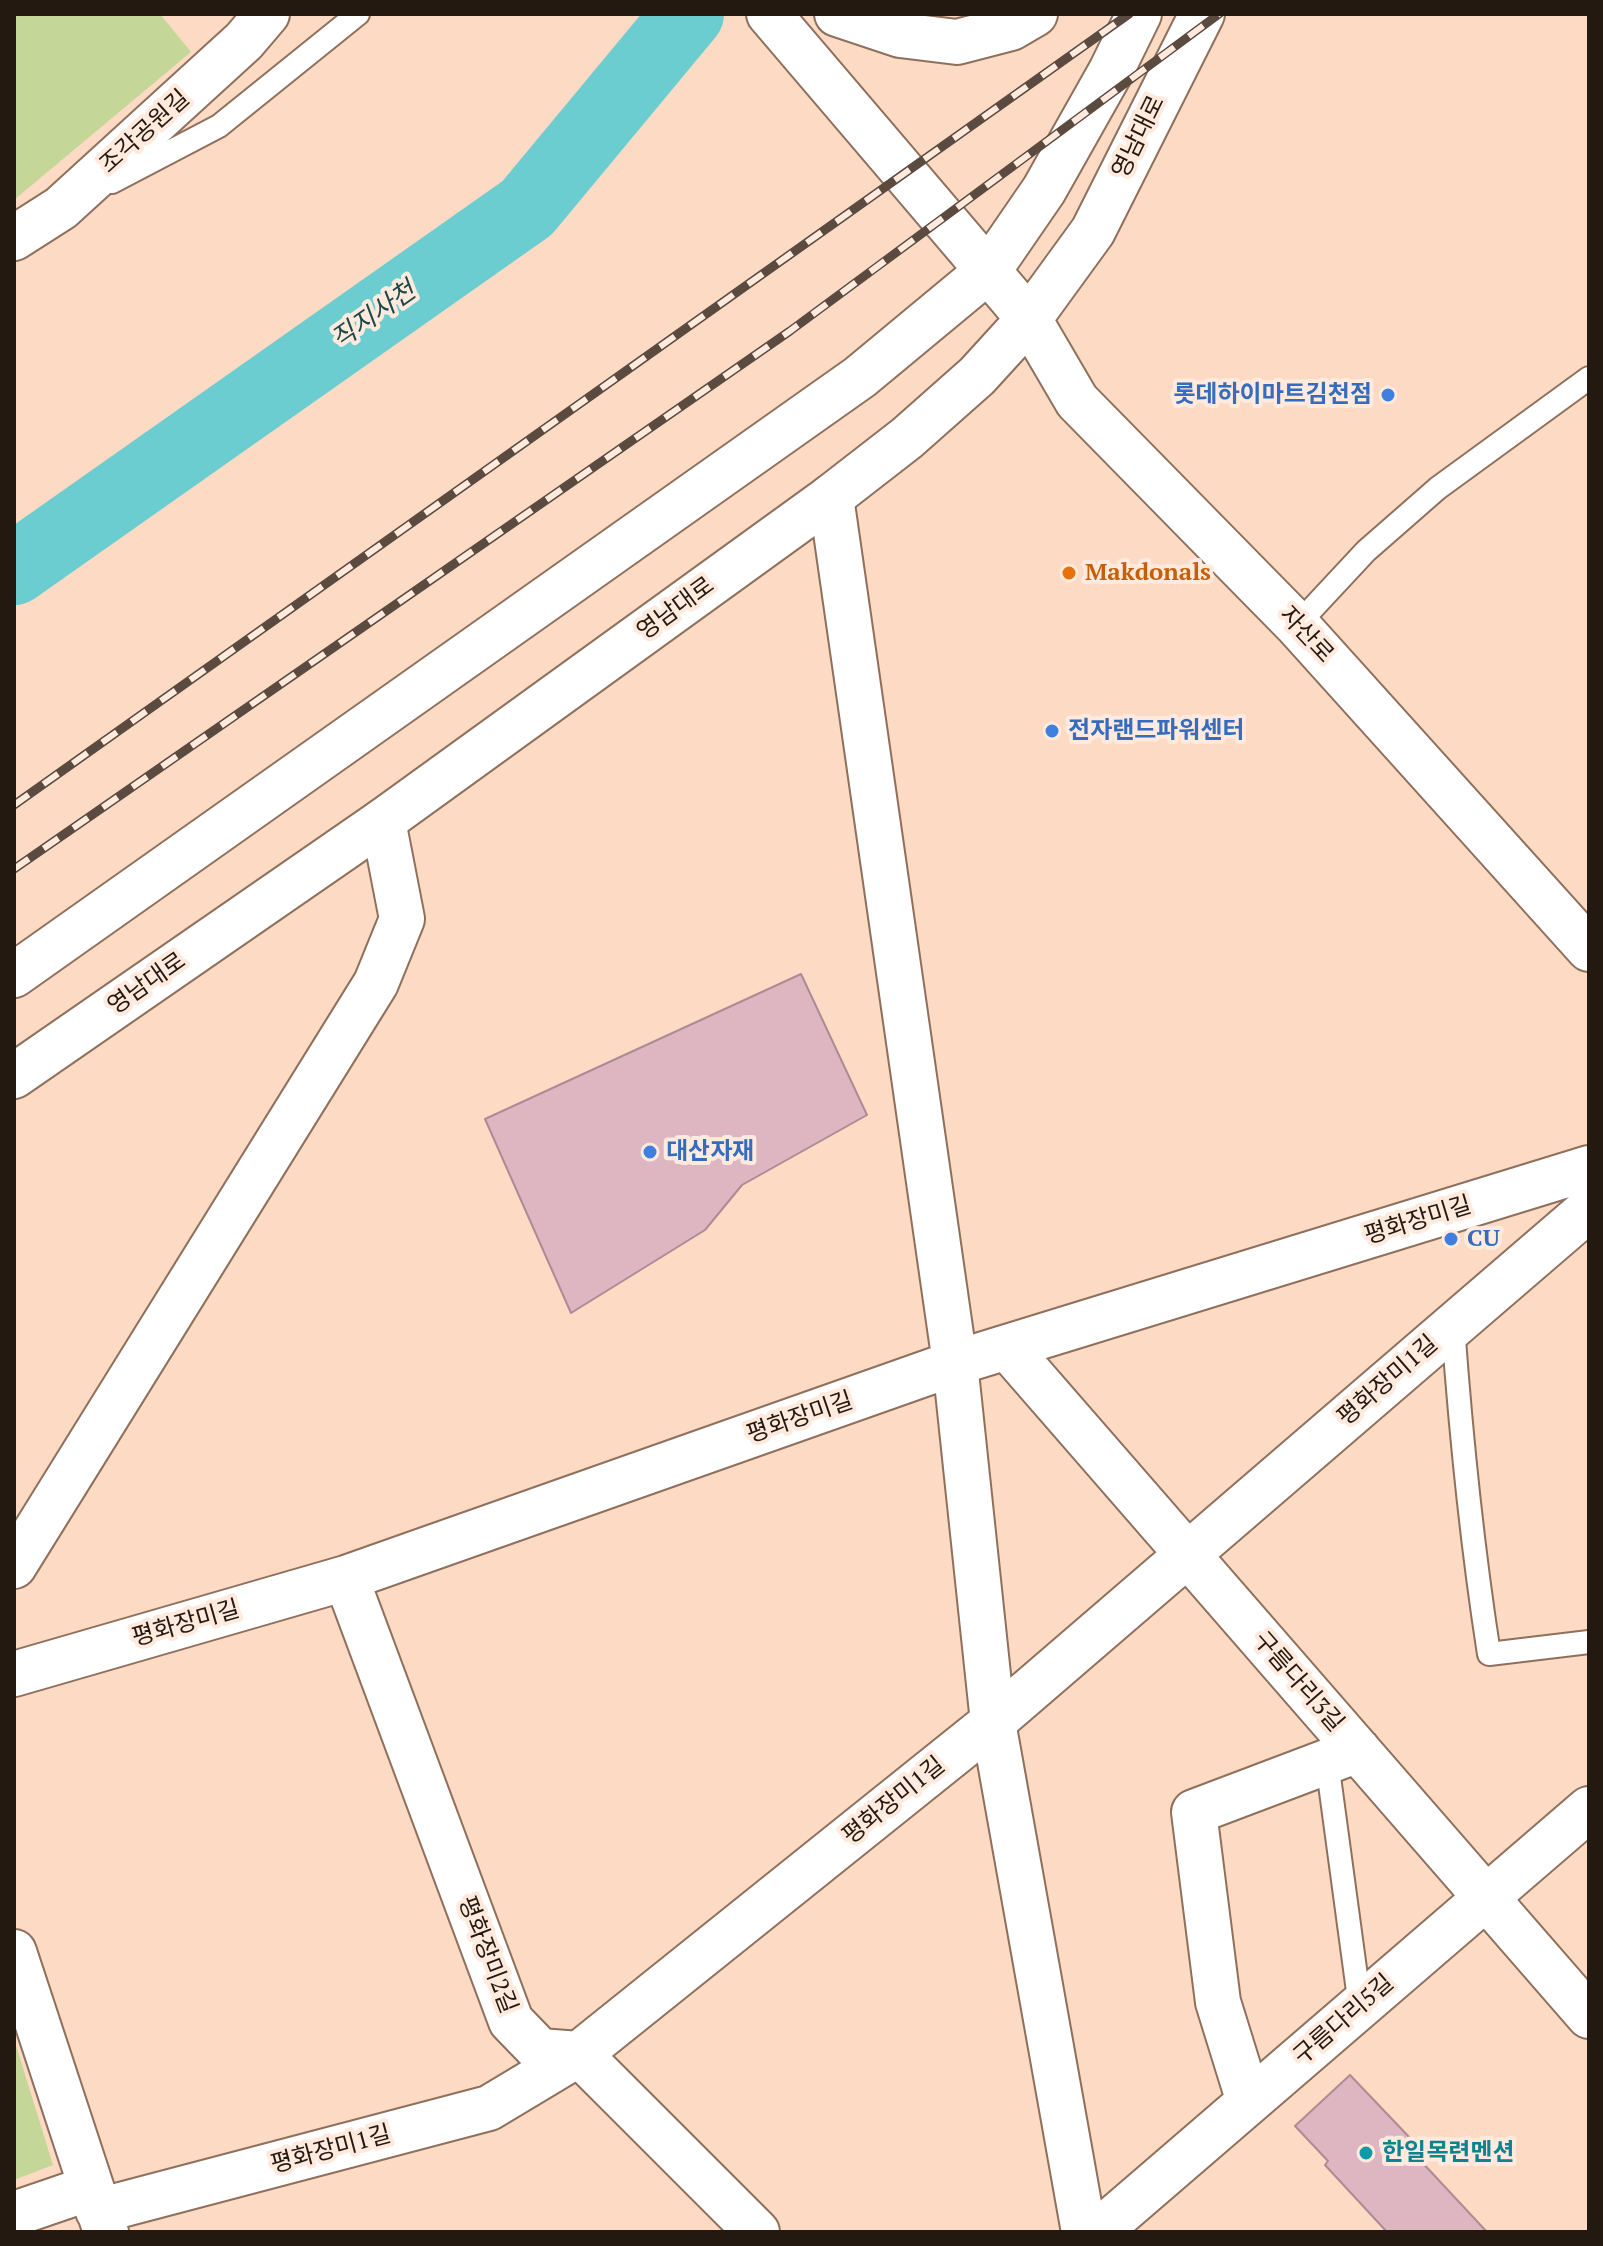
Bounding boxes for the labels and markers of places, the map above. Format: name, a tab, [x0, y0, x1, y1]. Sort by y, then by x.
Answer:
place label: 롯데하이마트김천점	[1173, 381, 1372, 409]
marker: 롯데하이마트김천점	[1379, 386, 1397, 404]
place label: Makdonals	[1085, 559, 1211, 587]
marker: Makdonals	[1060, 564, 1078, 582]
place label: 전자랜드파워센터	[1068, 717, 1245, 745]
marker: 전자랜드파워센터	[1043, 722, 1061, 740]
place label: 대산자재	[666, 1138, 754, 1166]
marker: 대산자재	[641, 1143, 659, 1161]
place label: CU	[1467, 1225, 1500, 1253]
marker: CU	[1442, 1230, 1460, 1248]
place label: 한일목련멘션	[1382, 2139, 1514, 2167]
marker: 한일목련멘션	[1357, 2144, 1375, 2162]

